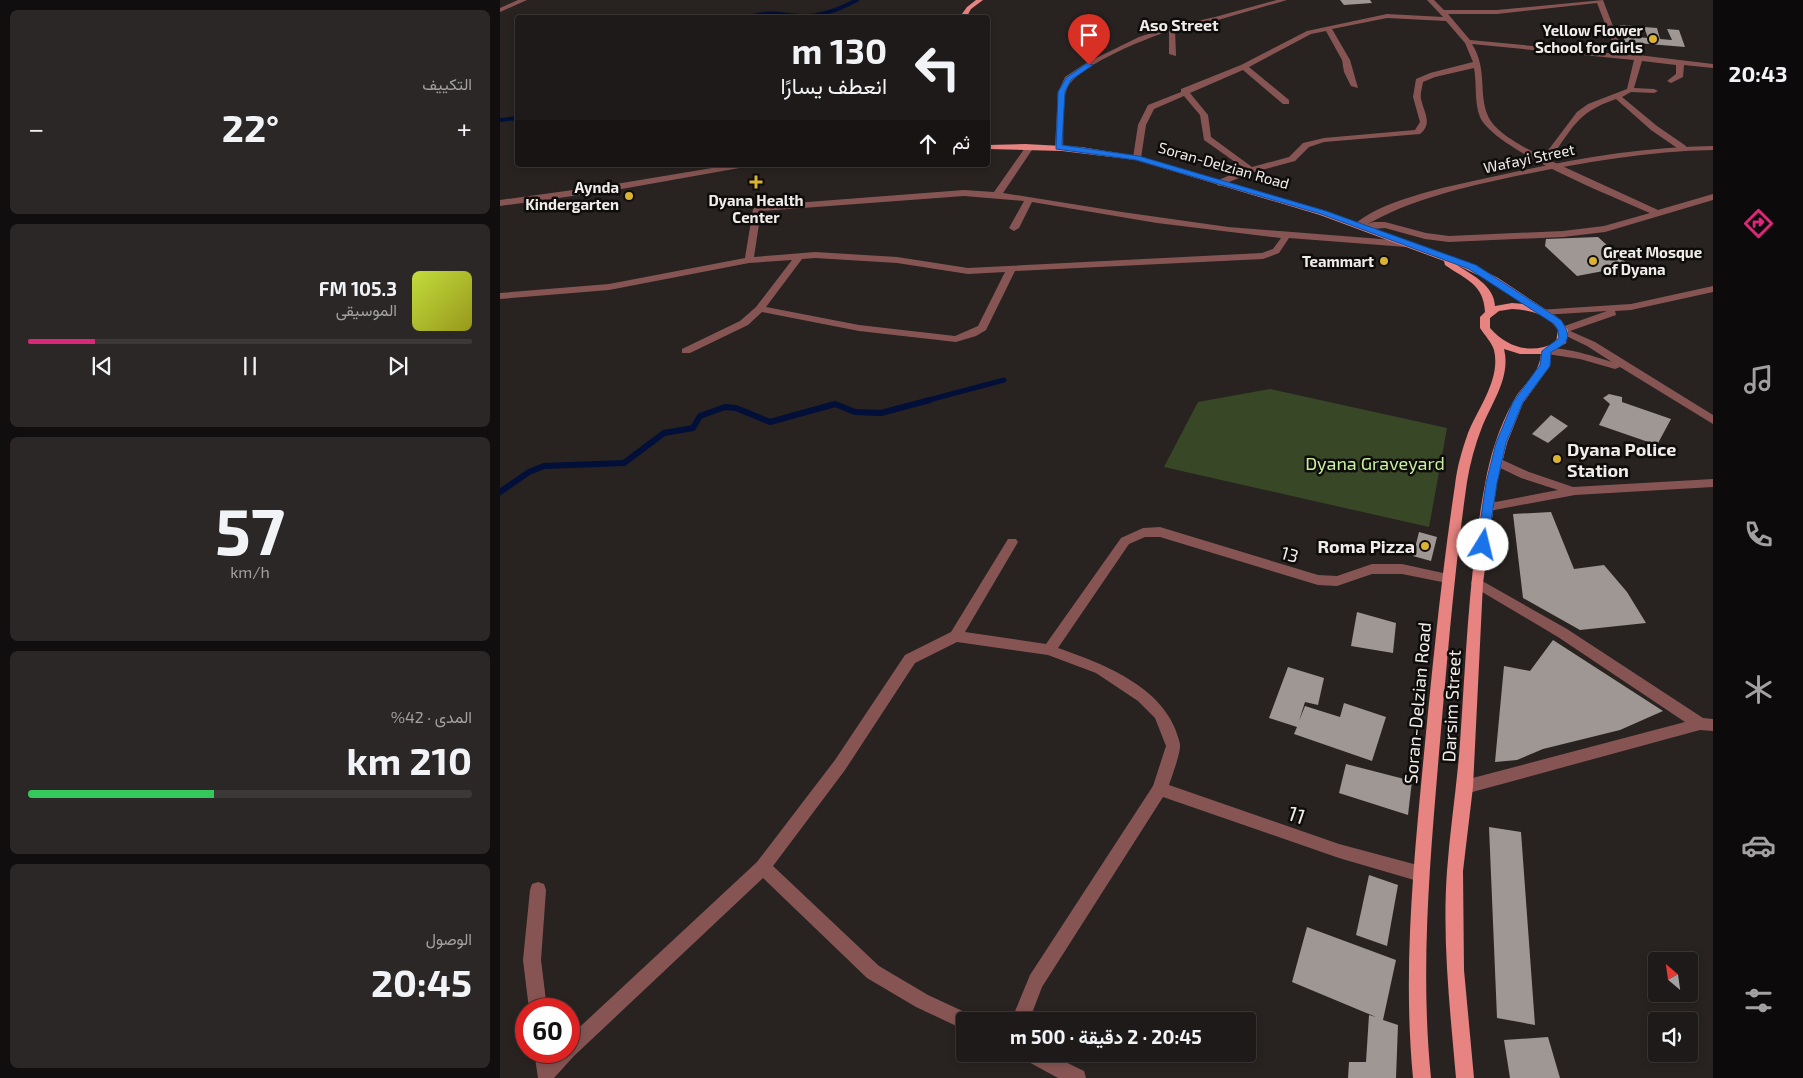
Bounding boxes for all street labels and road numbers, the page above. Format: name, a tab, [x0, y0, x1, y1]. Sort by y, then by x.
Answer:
street label: Soran-Delzian Road	[1156, 138, 1292, 192]
street label: Wafayi Street	[1482, 139, 1577, 176]
street label: 13	[1279, 541, 1301, 567]
street label: Soran-Delzian Road	[1399, 621, 1435, 785]
street label: Darsim Street	[1437, 649, 1465, 763]
street label: 11	[1285, 799, 1309, 829]

